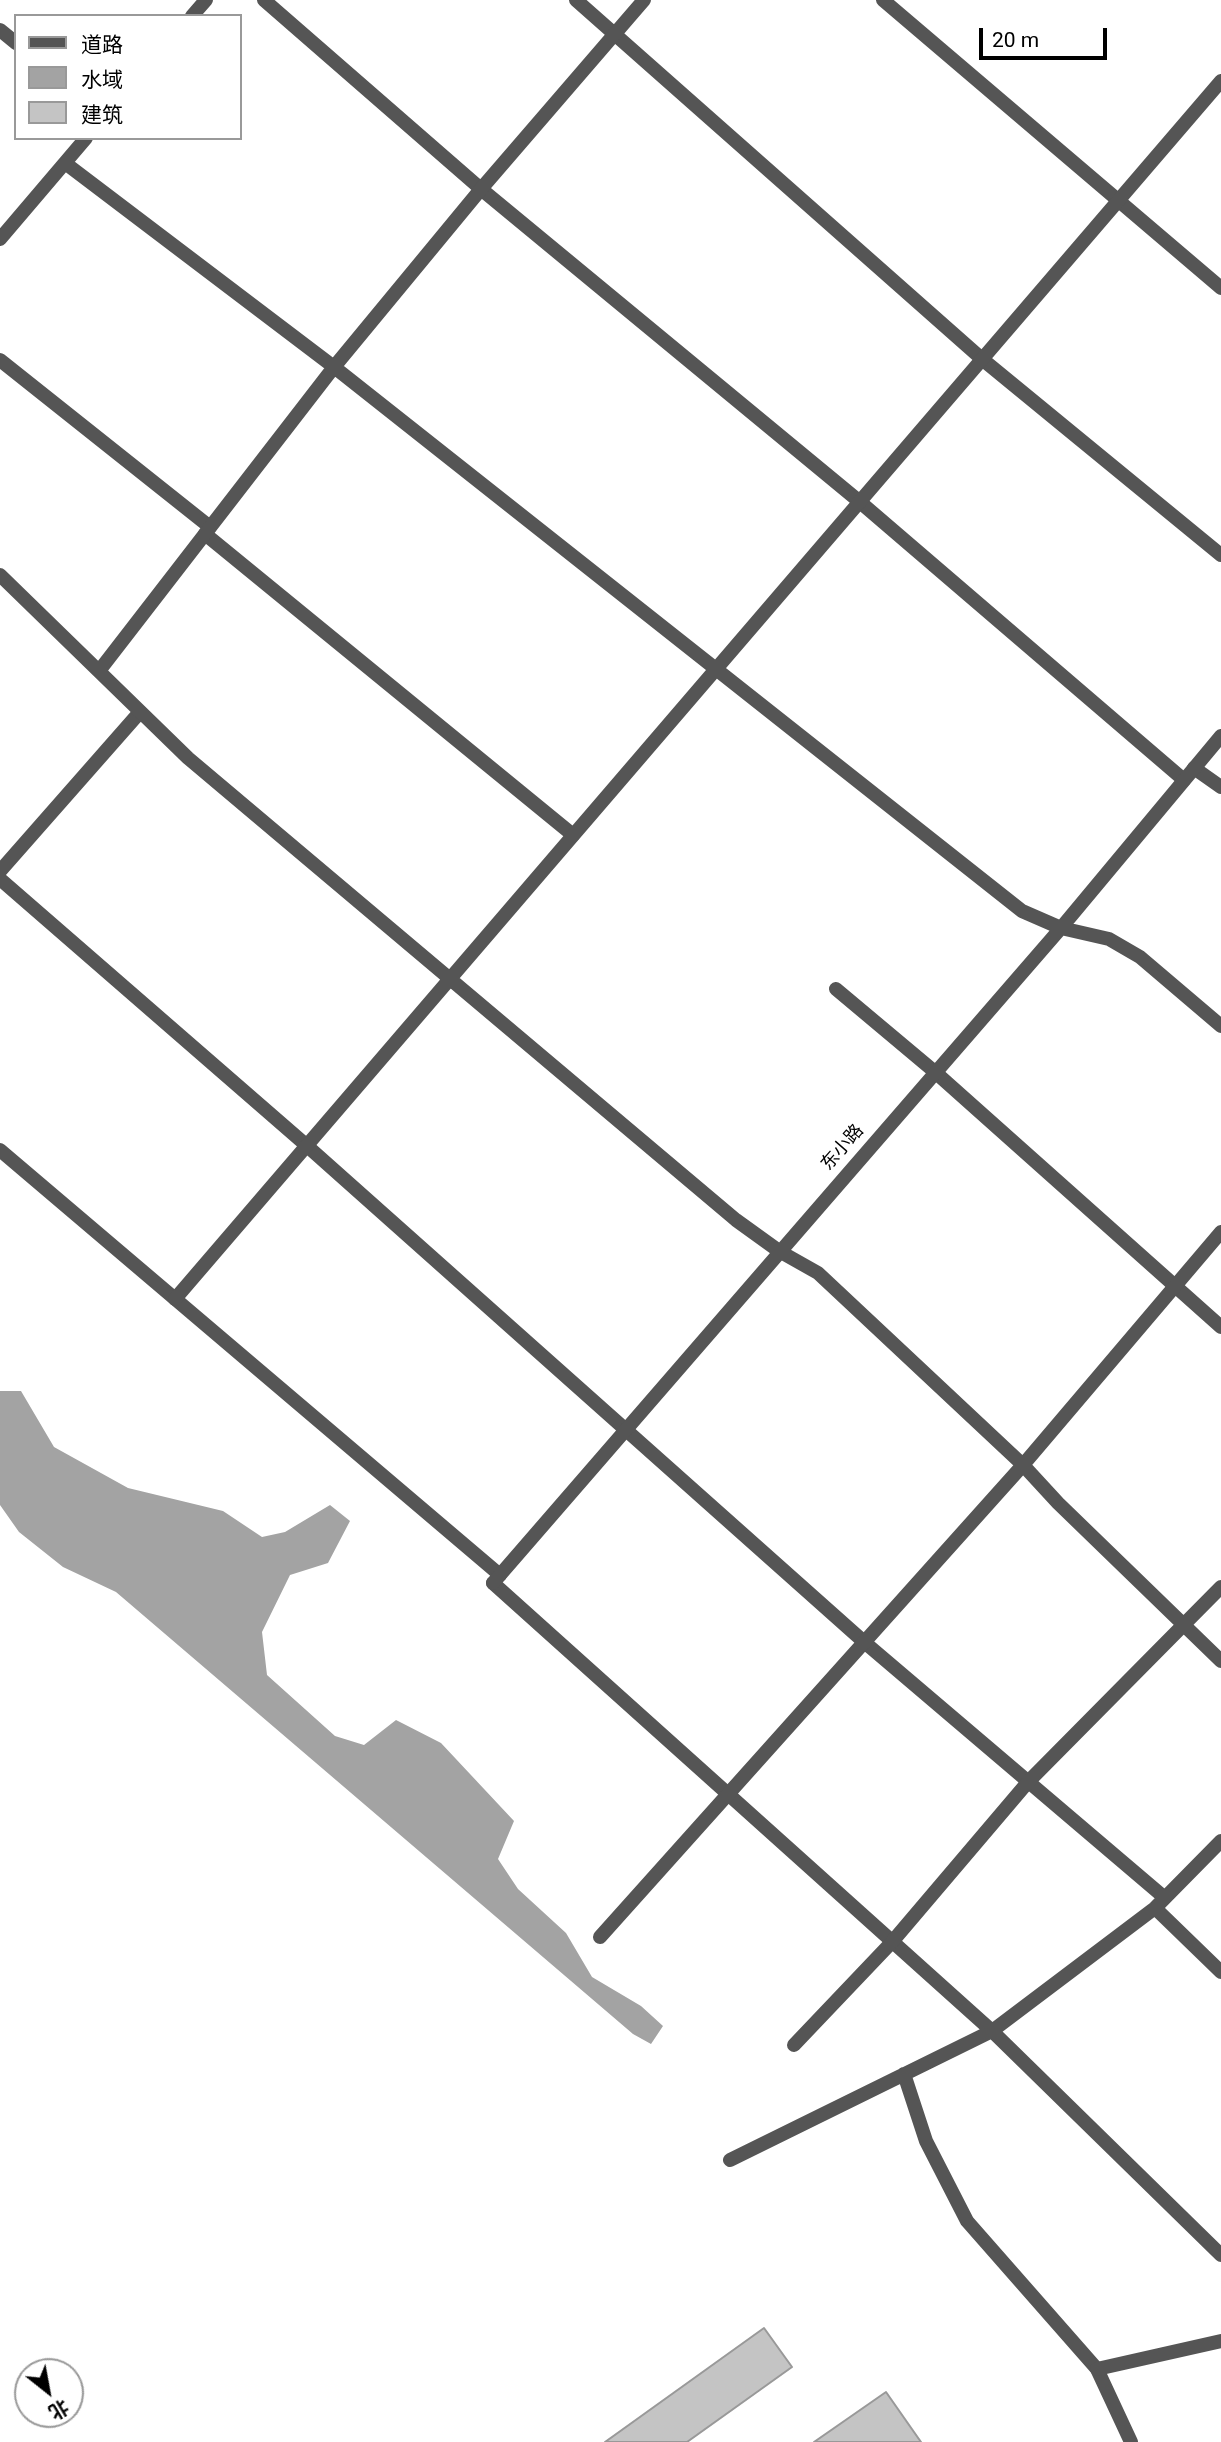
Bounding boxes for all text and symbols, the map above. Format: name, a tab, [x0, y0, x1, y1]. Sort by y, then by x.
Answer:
legend	[14, 14, 242, 140]
scale bar	[983, 14, 1111, 58]
text: 20 m	[992, 28, 1039, 52]
text: 道路	[81, 33, 123, 57]
text: 水域	[81, 68, 123, 92]
text: 建筑	[81, 103, 123, 127]
street label: 东小路	[817, 1121, 869, 1175]
north arrow	[14, 2358, 84, 2428]
text: 北	[45, 2395, 73, 2424]

